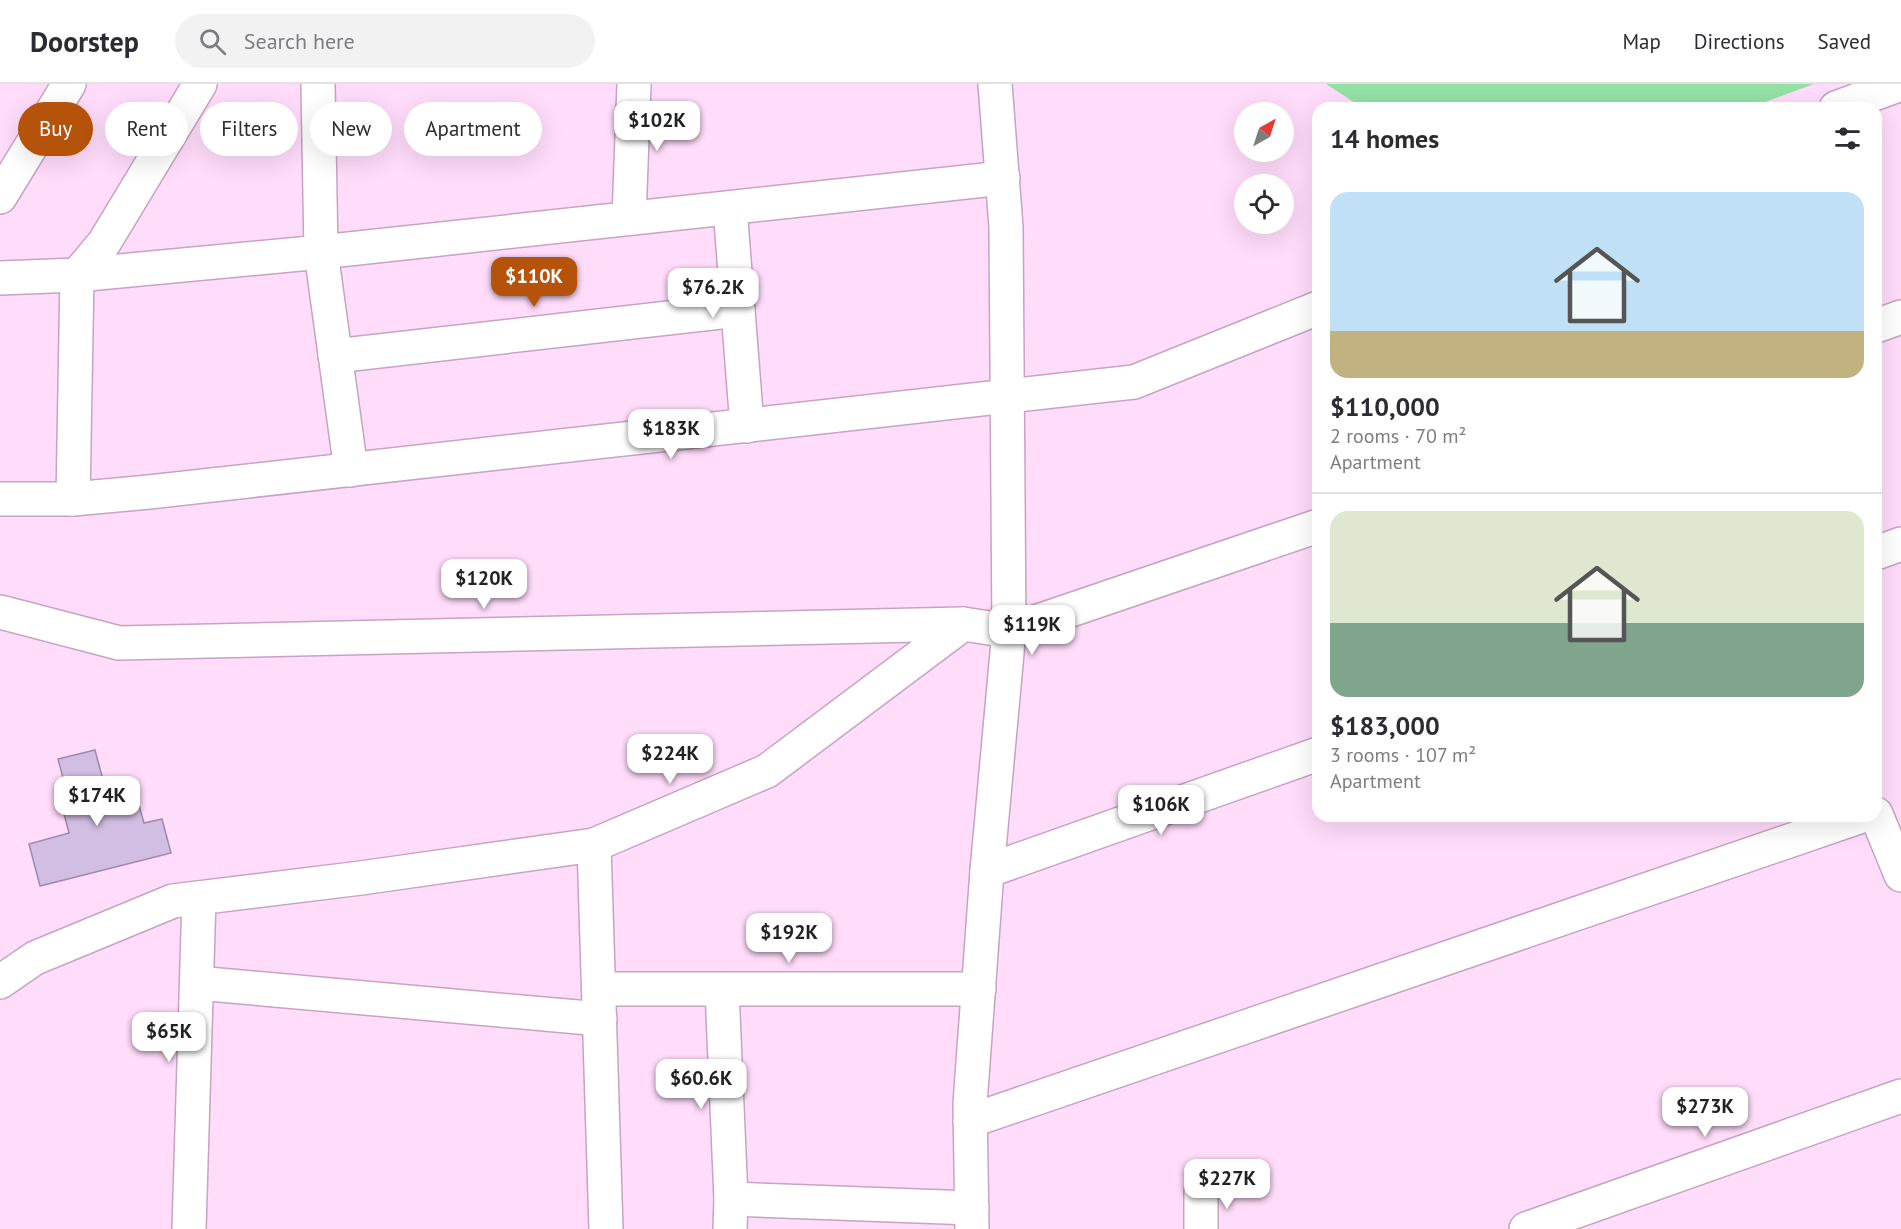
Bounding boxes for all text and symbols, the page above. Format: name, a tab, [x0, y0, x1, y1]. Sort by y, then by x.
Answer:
search box	[175, 14, 595, 68]
text: Doorstep	[30, 23, 139, 60]
icon: search	[196, 25, 229, 58]
text: Search here	[244, 27, 355, 55]
text: Map	[1622, 28, 1661, 55]
text: Directions	[1694, 28, 1785, 55]
text: Saved	[1818, 28, 1871, 55]
pin: $102K	[615, 101, 699, 152]
chip: Buy	[18, 102, 93, 156]
chip: Rent	[105, 102, 188, 156]
chip: Filters	[200, 102, 298, 156]
chip: New	[310, 102, 392, 156]
chip: Apartment	[404, 102, 542, 156]
north arrow	[1234, 102, 1294, 162]
map controls	[1234, 102, 1294, 234]
text: $102K	[628, 107, 686, 133]
text: 14 homes	[1330, 122, 1439, 155]
icon: filters	[1831, 122, 1864, 155]
button: locate	[1234, 174, 1294, 234]
icon: home	[1543, 231, 1651, 339]
pin: $110K	[492, 257, 576, 308]
text: $110K	[505, 263, 563, 289]
pin: $76.2K	[664, 268, 762, 319]
text: $76.2K	[682, 274, 744, 300]
text: $110,000	[1330, 390, 1440, 423]
pin: $183K	[629, 409, 713, 460]
text: $183K	[642, 415, 700, 441]
text: 2 rooms · 70 m²	[1330, 423, 1466, 449]
text: Apartment	[1330, 449, 1421, 475]
icon: home	[1543, 550, 1651, 658]
pin: $120K	[442, 559, 526, 610]
text: $120K	[455, 565, 513, 591]
pin: $119K	[990, 605, 1074, 656]
text: $119K	[1003, 611, 1061, 637]
text: $183,000	[1330, 709, 1440, 742]
pin: $224K	[628, 734, 712, 785]
text: $224K	[641, 740, 699, 766]
text: 3 rooms · 107 m²	[1330, 742, 1476, 768]
text: Apartment	[1330, 768, 1421, 794]
pin: $174K	[55, 776, 139, 827]
text: $174K	[68, 782, 126, 808]
pin: $106K	[1119, 785, 1203, 836]
text: $106K	[1132, 791, 1190, 817]
pin: $192K	[747, 913, 831, 964]
text: $192K	[760, 919, 818, 945]
pin: $65K	[133, 1012, 205, 1063]
text: $65K	[146, 1018, 192, 1044]
pin: $60.6K	[652, 1059, 750, 1110]
text: $60.6K	[670, 1065, 732, 1091]
pin: $273K	[1663, 1087, 1747, 1138]
text: $273K	[1676, 1093, 1734, 1119]
pin: $227K	[1185, 1159, 1269, 1210]
text: $227K	[1198, 1165, 1256, 1191]

